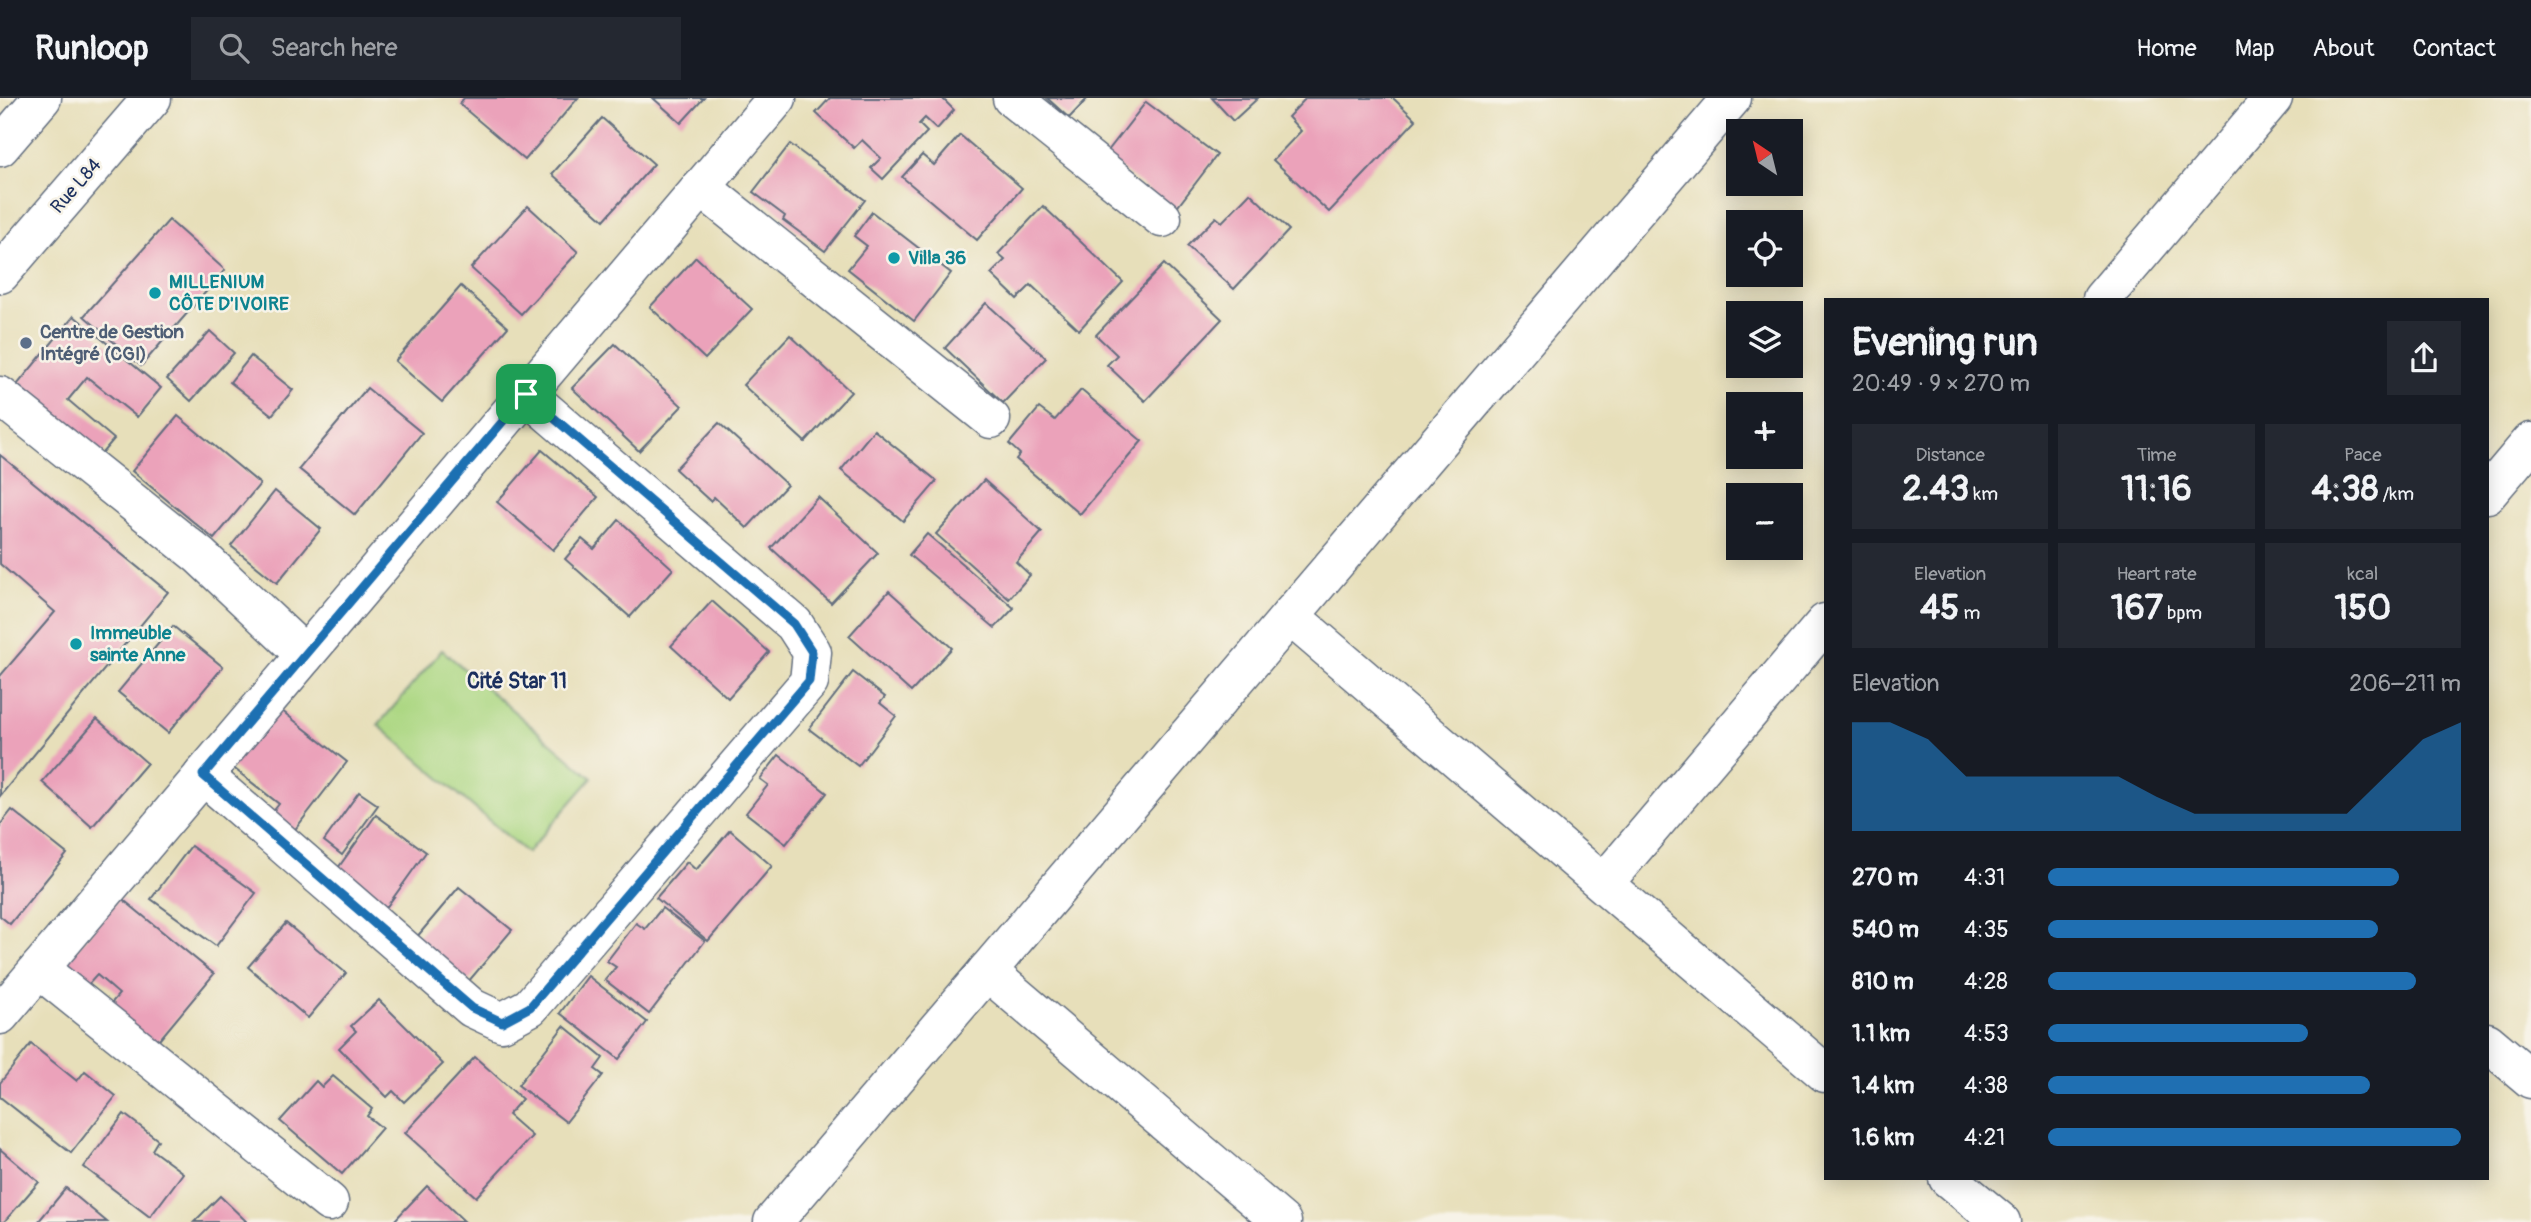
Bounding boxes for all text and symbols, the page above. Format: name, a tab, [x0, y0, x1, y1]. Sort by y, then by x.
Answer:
search box	[191, 17, 681, 80]
text: Runloop	[35, 28, 149, 69]
icon: search	[215, 29, 253, 67]
text: Search here	[271, 32, 398, 64]
text: Home	[2136, 34, 2197, 63]
text: Map	[2235, 34, 2275, 63]
text: About	[2313, 34, 2375, 63]
text: Contact	[2413, 34, 2496, 63]
north arrow	[1726, 119, 1802, 196]
map controls	[1726, 119, 1803, 560]
street label: Rue L84	[45, 153, 107, 219]
button: locate	[1726, 210, 1803, 287]
place label: Villa 36	[908, 246, 966, 270]
marker: Villa 36	[886, 250, 902, 266]
place label: MILLENIUM CÔTE D'IVOIRE	[169, 270, 289, 316]
marker: MILLENIUM CÔTE D'IVOIRE	[147, 285, 163, 301]
button: layers	[1726, 301, 1803, 378]
text: Evening run	[1852, 319, 2038, 367]
place label: Centre de Gestion Intégré (CGI)	[40, 320, 184, 366]
button: share	[2387, 321, 2461, 395]
marker: Centre de Gestion Intégré (CGI)	[18, 335, 34, 351]
pin	[496, 364, 556, 424]
text: 20:49 · 9 × 270 m	[1852, 369, 2030, 398]
icon: arrive	[507, 375, 545, 413]
button: +	[1726, 392, 1803, 469]
text: Distance	[1915, 443, 1985, 467]
text: Time	[2137, 443, 2176, 467]
text: Pace	[2344, 443, 2382, 467]
text: 2.43	[1902, 467, 1969, 511]
text: 11:16	[2121, 467, 2192, 511]
text: 4:38	[2312, 467, 2378, 511]
text: km	[1969, 482, 1998, 506]
text: /km	[2378, 482, 2414, 506]
button: −	[1726, 483, 1803, 560]
text: Elevation	[1914, 562, 1986, 586]
text: Heart rate	[2116, 562, 2197, 586]
text: kcal	[2347, 562, 2378, 586]
text: 45	[1920, 586, 1959, 630]
text: 167	[2111, 586, 2163, 630]
text: 150	[2335, 586, 2391, 630]
text: m	[1959, 601, 1980, 625]
text: bpm	[2163, 601, 2202, 625]
place label: Immeuble sainte Anne	[90, 621, 186, 667]
marker: Immeuble sainte Anne	[68, 636, 84, 652]
district label: Cité Star 11	[467, 668, 567, 695]
text: Elevation	[1852, 669, 1940, 698]
text: 206–211 m	[2349, 669, 2461, 698]
text: 270 m	[1852, 863, 1918, 892]
text: 4:31	[1964, 863, 2005, 892]
text: 540 m	[1852, 915, 1919, 944]
text: 4:35	[1964, 915, 2009, 944]
text: 810 m	[1852, 967, 1914, 996]
text: 4:28	[1964, 967, 2008, 996]
text: 1.1 km	[1852, 1019, 1910, 1048]
text: 4:53	[1964, 1019, 2009, 1048]
text: 1.4 km	[1852, 1071, 1914, 1100]
text: 4:38	[1964, 1071, 2008, 1100]
text: 1.6 km	[1852, 1123, 1914, 1152]
text: 4:21	[1964, 1123, 2005, 1152]

